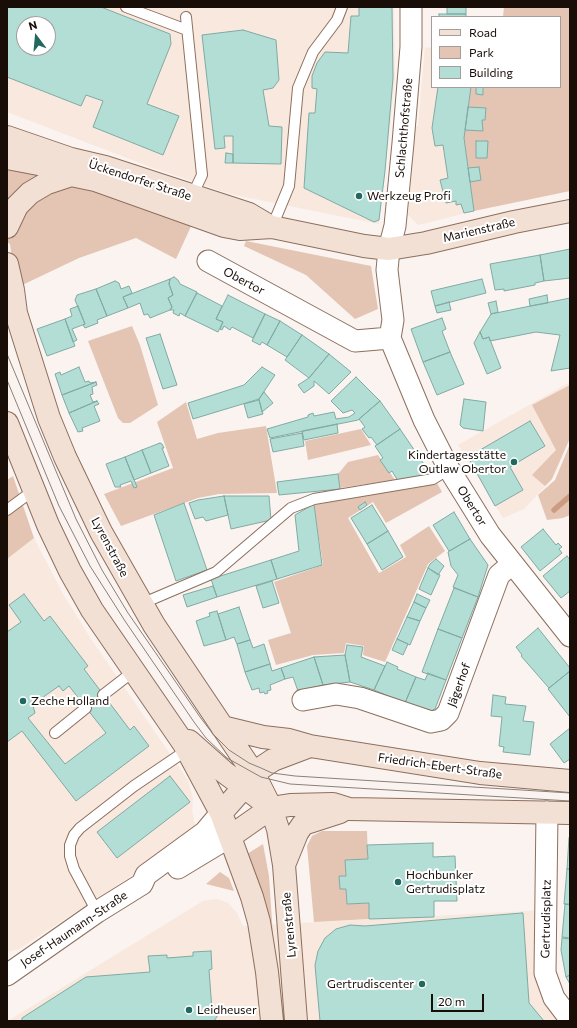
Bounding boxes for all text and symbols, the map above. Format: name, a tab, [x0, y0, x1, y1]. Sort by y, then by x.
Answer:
north arrow	[16, 16, 56, 56]
legend	[431, 16, 561, 88]
text: N	[27, 18, 39, 32]
text: Road	[469, 25, 497, 39]
text: Park	[469, 45, 494, 59]
text: Building	[469, 65, 513, 79]
street label: Schlachthofstraße	[392, 77, 416, 179]
street label: Ückendorfer Straße	[87, 157, 193, 203]
place label: Werkzeug Profi	[367, 189, 451, 203]
marker: Werkzeug Profi	[354, 191, 364, 201]
street label: Marienstraße	[442, 215, 516, 245]
street label: Obertor	[221, 264, 267, 298]
place label: Kindertagesstätte Outlaw Obertor	[408, 448, 506, 476]
marker: Kindertagesstätte Outlaw Obertor	[509, 457, 519, 467]
street label: Obertor	[454, 483, 490, 529]
street label: Lyrenstraße	[88, 515, 132, 579]
street label: Jägerhof	[444, 661, 474, 709]
place label: Zeche Holland	[31, 694, 109, 708]
marker: Zeche Holland	[18, 696, 28, 706]
street label: Friedrich-Ebert-Straße	[377, 750, 503, 782]
place label: Hochbunker Gertrudisplatz	[406, 868, 485, 896]
marker: Hochbunker Gertrudisplatz	[393, 877, 403, 887]
street label: Gertrudisplatz	[538, 879, 554, 959]
street label: Josef-Haumann-Straße	[18, 888, 130, 970]
street label: Lyrenstraße	[279, 892, 299, 958]
place label: Gertrudiscenter	[327, 977, 414, 991]
marker: Gertrudiscenter	[417, 979, 427, 989]
scale bar	[433, 986, 486, 1012]
text: 20 m	[438, 994, 465, 1008]
place label: Leidheuser	[197, 1003, 257, 1017]
marker: Leidheuser	[184, 1005, 194, 1015]

